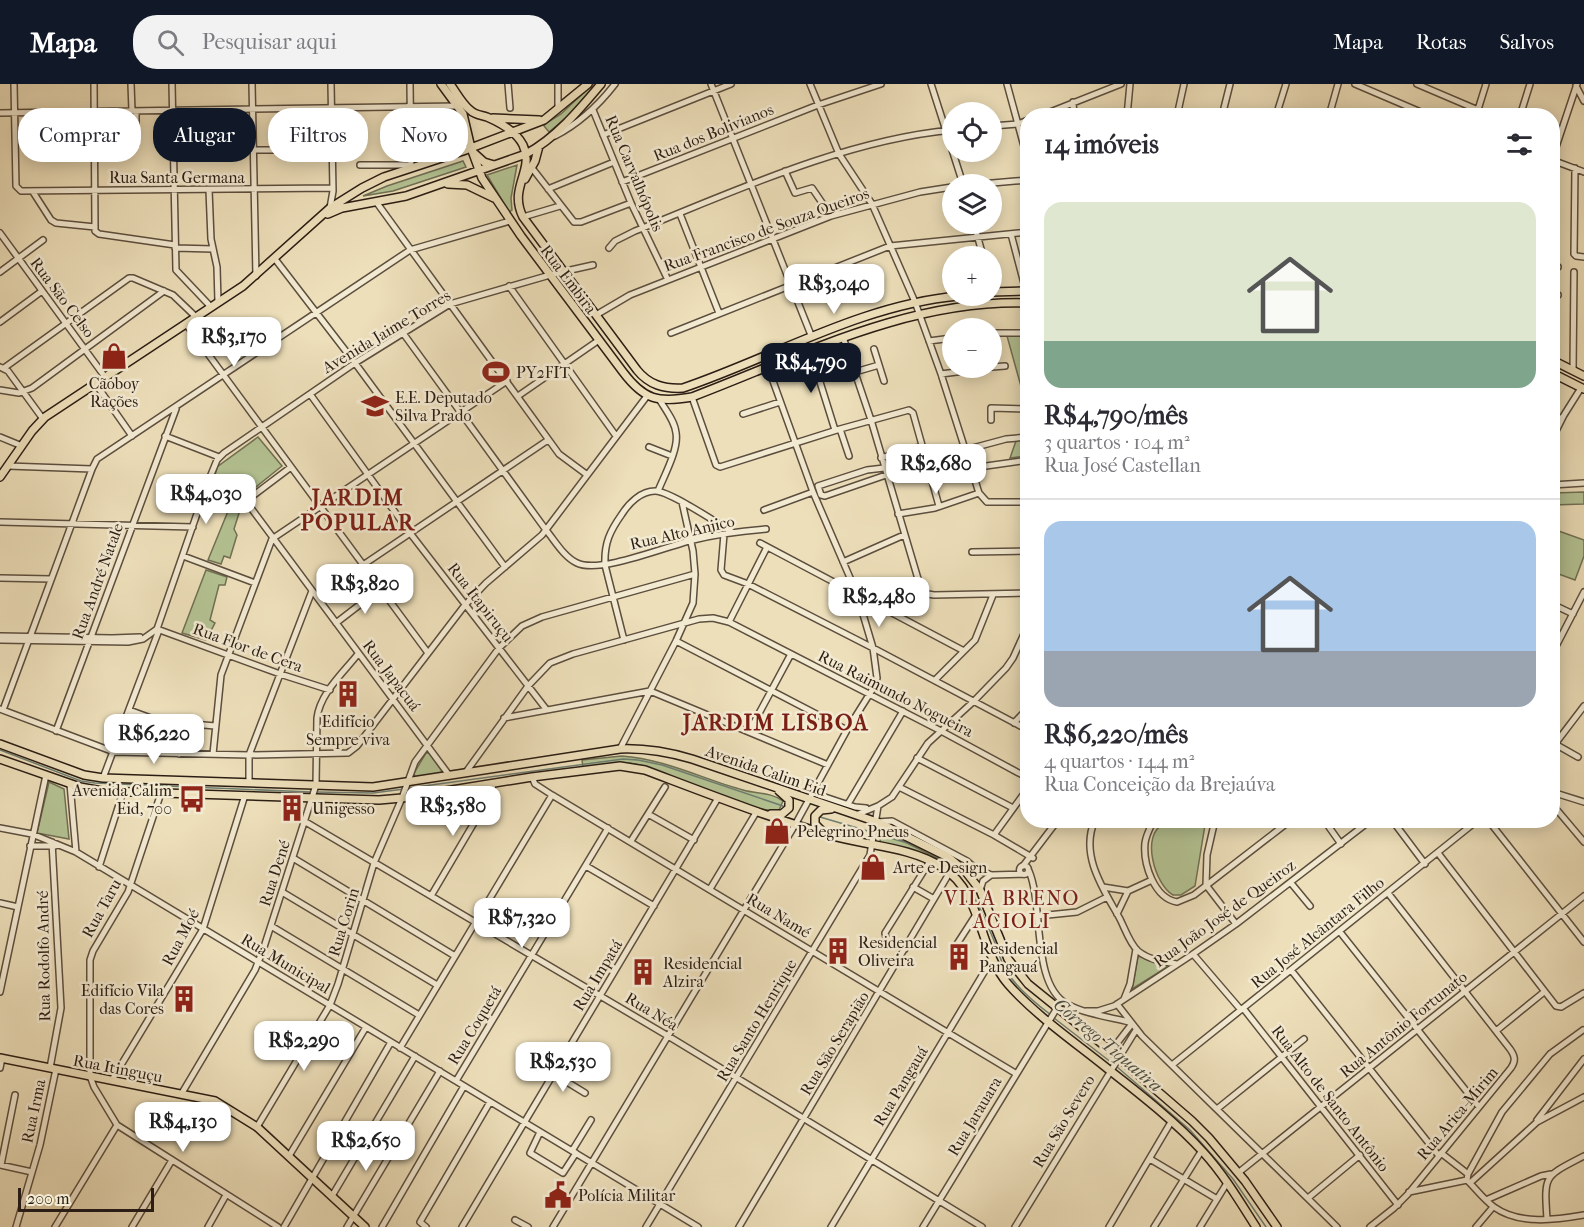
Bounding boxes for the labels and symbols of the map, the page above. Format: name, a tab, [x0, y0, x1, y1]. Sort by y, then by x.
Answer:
street label: Rua dos Bolivianos	[650, 100, 776, 165]
street label: Rua Carvalhópolis	[601, 112, 668, 234]
street label: Rua Santa Germana	[109, 168, 246, 187]
street label: Rua Francisco de Souza Queiros	[661, 183, 872, 276]
street label: Rua Embira	[537, 241, 601, 318]
street label: Rua São Celso	[26, 253, 99, 341]
pin: R$3,040	[779, 264, 889, 315]
street label: Avenida Jaime Torres	[318, 286, 454, 378]
pin: R$3,170	[179, 317, 289, 368]
shop icon: Cãoboy Rações	[99, 341, 129, 371]
pin: R$4,790	[756, 343, 866, 394]
sports icon: PY2FIT	[481, 357, 511, 387]
place label: PY2FIT	[516, 363, 571, 382]
place label: Cãoboy Rações	[89, 374, 140, 411]
place label: E.E. Deputado Silva Prado	[395, 388, 492, 425]
school or university icon: E.E. Deputado Silva Prado	[360, 391, 390, 421]
pin: R$2,680	[881, 444, 991, 495]
pin: R$4,030	[151, 474, 261, 525]
district label: JARDIM POPULAR	[300, 485, 416, 536]
street label: Rua Alto Anjico	[628, 511, 736, 554]
street label: Rua André Natale	[68, 520, 127, 642]
street label: Rua Itapiruçu	[444, 559, 518, 646]
pin: R$3,820	[310, 564, 420, 615]
pin: R$2,480	[824, 577, 934, 628]
street label: Rua Flor de Cera	[190, 619, 306, 676]
street label: Rua Japacuá	[359, 636, 425, 715]
street label: Rua Raimundo Nogueira	[815, 646, 977, 741]
building icon: Edifício Sempre viva	[333, 679, 363, 709]
district label: JARDIM LISBOA	[681, 710, 869, 736]
place label: Edifício Sempre viva	[306, 712, 391, 749]
pin: R$6,220	[99, 714, 209, 765]
street label: Avenida Calim Eid	[702, 741, 829, 800]
place label: Avenida Calim Eid, 700	[71, 781, 173, 818]
bus stop icon: Avenida Calim Eid, 700	[177, 784, 207, 814]
pin: R$3,580	[398, 786, 508, 837]
building icon: Unigesso	[277, 793, 307, 823]
place label: Unigesso	[312, 799, 375, 818]
shop icon: Pelegrino Pneus	[762, 816, 792, 846]
place label: Pelegrino Pneus	[797, 822, 909, 841]
street label: Rua Dené	[255, 838, 294, 909]
shop icon: Arte e Design	[858, 852, 888, 882]
street label: Rua João José de Queiroz	[1150, 855, 1299, 971]
place label: Arte e Design	[892, 858, 988, 877]
street label: Rua José Alcântara Filho	[1247, 873, 1388, 992]
street label: Rua Taru	[78, 876, 125, 941]
street label: Rua Corin	[324, 885, 363, 959]
district label: VILA BRENO ACIOLI	[943, 887, 1080, 933]
street label: Rua Namé	[743, 889, 814, 942]
street label: Rua Rodolfo André	[33, 890, 54, 1022]
pin: R$7,320	[467, 898, 577, 949]
street label: Rua Moé	[158, 905, 203, 969]
street label: Rua Municipal	[238, 929, 334, 998]
place label: Residencial Oliveira	[858, 933, 938, 970]
street label: Rua Impatá	[569, 936, 626, 1014]
building icon: Residencial Oliveira	[823, 936, 853, 966]
place label: Residencial Pangauá	[979, 939, 1059, 976]
building icon: Residencial Pangauá	[944, 942, 974, 972]
place label: Residencial Alzira	[662, 954, 743, 991]
street label: Rua Santo Henrique	[712, 955, 801, 1085]
building icon: Residencial Alzira	[628, 957, 658, 987]
street label: Rua Antônio Fortunato	[1336, 967, 1471, 1082]
place label: Edifício Vila das Cores	[81, 981, 165, 1018]
street label: Rua Coquetá	[444, 982, 506, 1068]
building icon: Edifício Vila das Cores	[169, 984, 199, 1014]
street label: Rua Néa	[622, 988, 682, 1035]
street label: Rua São Serapião	[796, 988, 873, 1099]
water label: Córrego Tiquatira	[1049, 994, 1166, 1097]
pin: R$2,290	[249, 1021, 359, 1072]
street label: Rua Alto de Santo Antônio	[1268, 1021, 1394, 1175]
pin: R$2,530	[508, 1042, 618, 1093]
street label: Rua Pangauá	[869, 1042, 932, 1130]
street label: Rua Itinguçu	[71, 1050, 164, 1086]
street label: Rua Arica-Mirim	[1413, 1062, 1502, 1164]
street label: Rua São Severo	[1028, 1071, 1099, 1171]
street label: Rua Jarauara	[943, 1073, 1006, 1159]
street label: Rua Irma	[17, 1077, 50, 1145]
pin: R$4,130	[128, 1102, 238, 1153]
pin: R$2,650	[311, 1121, 421, 1172]
public building icon: Polícia Militar	[543, 1180, 573, 1210]
scale bar	[18, 1185, 154, 1212]
place label: Polícia Militar	[578, 1186, 675, 1205]

